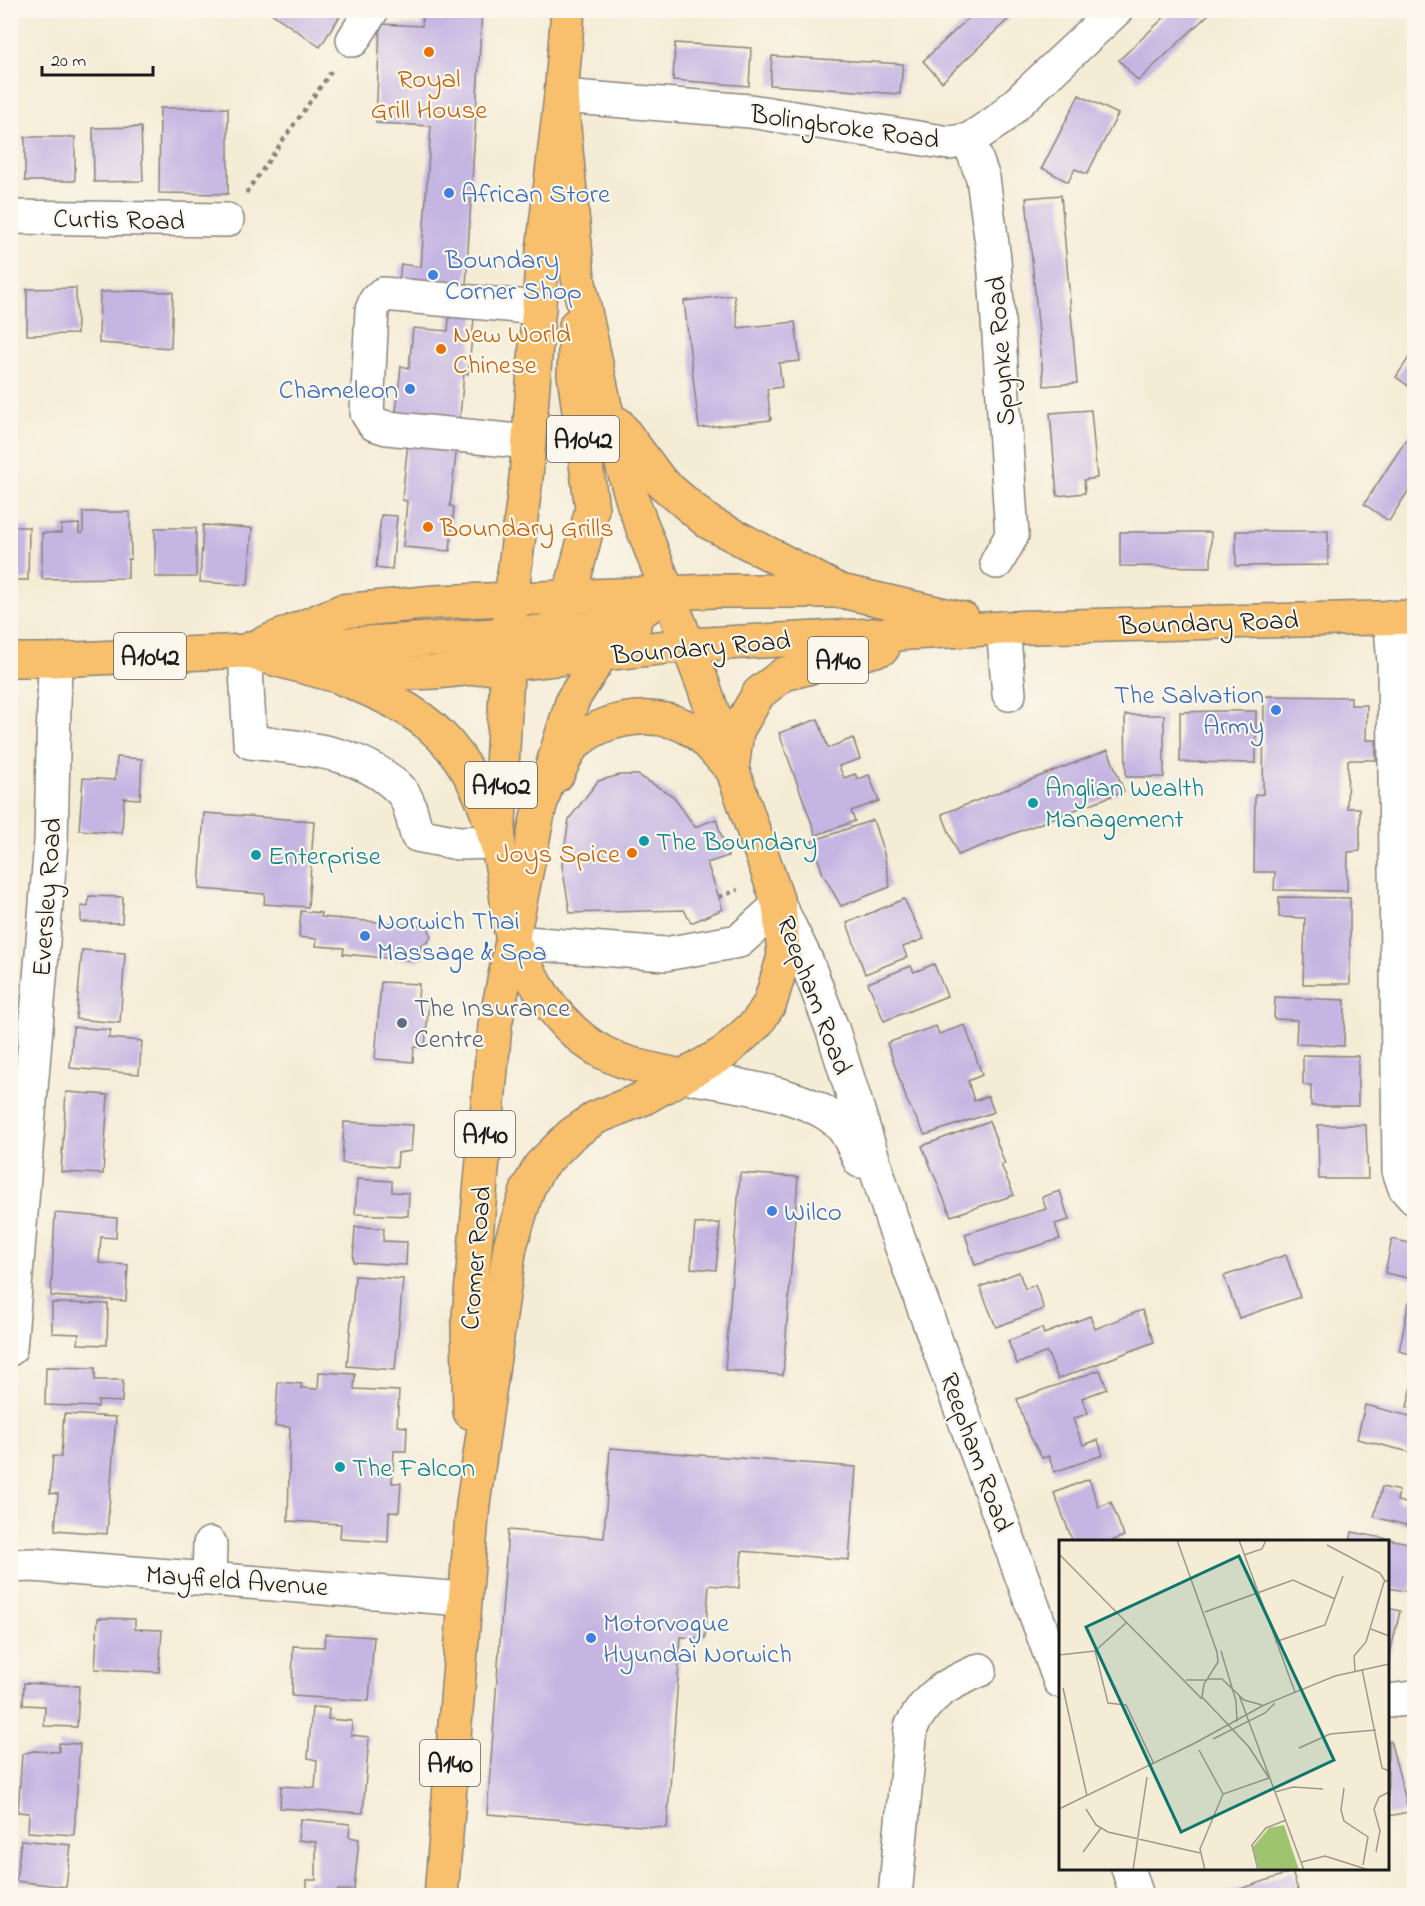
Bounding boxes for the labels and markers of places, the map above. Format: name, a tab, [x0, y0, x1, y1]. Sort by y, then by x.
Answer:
marker: Royal Grill House	[422, 45, 436, 59]
place label: Royal Grill House	[371, 61, 488, 131]
place label: African Store	[461, 176, 611, 215]
marker: African Store	[442, 186, 456, 200]
place label: Boundary Corner Shop	[444, 242, 582, 312]
marker: Boundary Corner Shop	[426, 268, 440, 282]
place label: New World Chinese	[453, 316, 571, 386]
marker: New World Chinese	[434, 342, 448, 356]
place label: Chameleon	[279, 372, 398, 411]
marker: Chameleon	[403, 382, 417, 396]
place label: Boundary Grills	[439, 510, 614, 549]
marker: Boundary Grills	[421, 520, 435, 534]
place label: The Salvation Army	[1114, 677, 1264, 747]
marker: The Salvation Army	[1269, 703, 1283, 717]
place label: Anglian Wealth Management	[1045, 770, 1204, 840]
marker: Anglian Wealth Management	[1026, 796, 1040, 810]
place label: The Boundary	[656, 824, 817, 863]
marker: The Boundary	[637, 834, 651, 848]
place label: Joys Spice	[496, 836, 621, 875]
place label: Enterprise	[268, 838, 382, 877]
marker: Joys Spice	[625, 846, 639, 860]
marker: Enterprise	[249, 848, 263, 862]
place label: Norwich Thai Massage & Spa	[377, 903, 547, 973]
marker: Norwich Thai Massage & Spa	[358, 929, 372, 943]
place label: The Insurance Centre	[414, 990, 571, 1060]
marker: The Insurance Centre	[395, 1016, 409, 1030]
place label: Wilco	[784, 1194, 842, 1233]
marker: Wilco	[765, 1204, 779, 1218]
place label: The Falcon	[352, 1450, 475, 1489]
marker: The Falcon	[333, 1460, 347, 1474]
place label: Motorvogue Hyundai Norwich	[603, 1605, 792, 1675]
marker: Motorvogue Hyundai Norwich	[584, 1631, 598, 1645]

